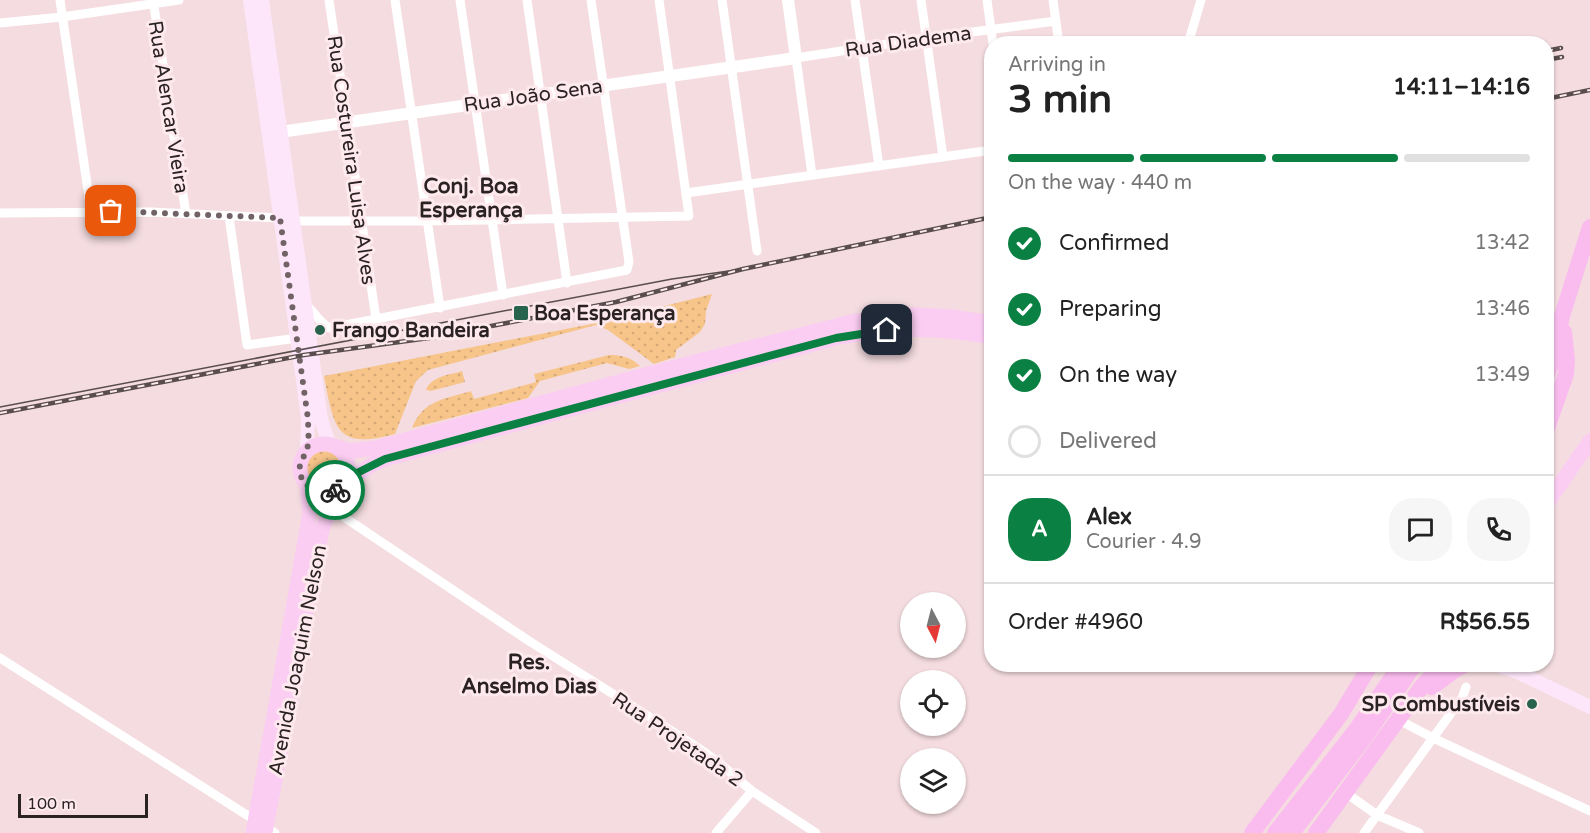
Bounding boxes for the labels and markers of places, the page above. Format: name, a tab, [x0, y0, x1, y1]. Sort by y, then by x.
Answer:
pin	[85, 185, 136, 236]
place label: Boa Esperança	[534, 302, 676, 326]
marker: Boa Esperança	[512, 304, 530, 322]
pin	[861, 304, 912, 355]
place label: Frango Bandeira	[332, 319, 490, 343]
marker: Frango Bandeira	[313, 323, 327, 337]
place label: SP Combustíveis	[1362, 693, 1520, 717]
marker: SP Combustíveis	[1525, 697, 1539, 711]

